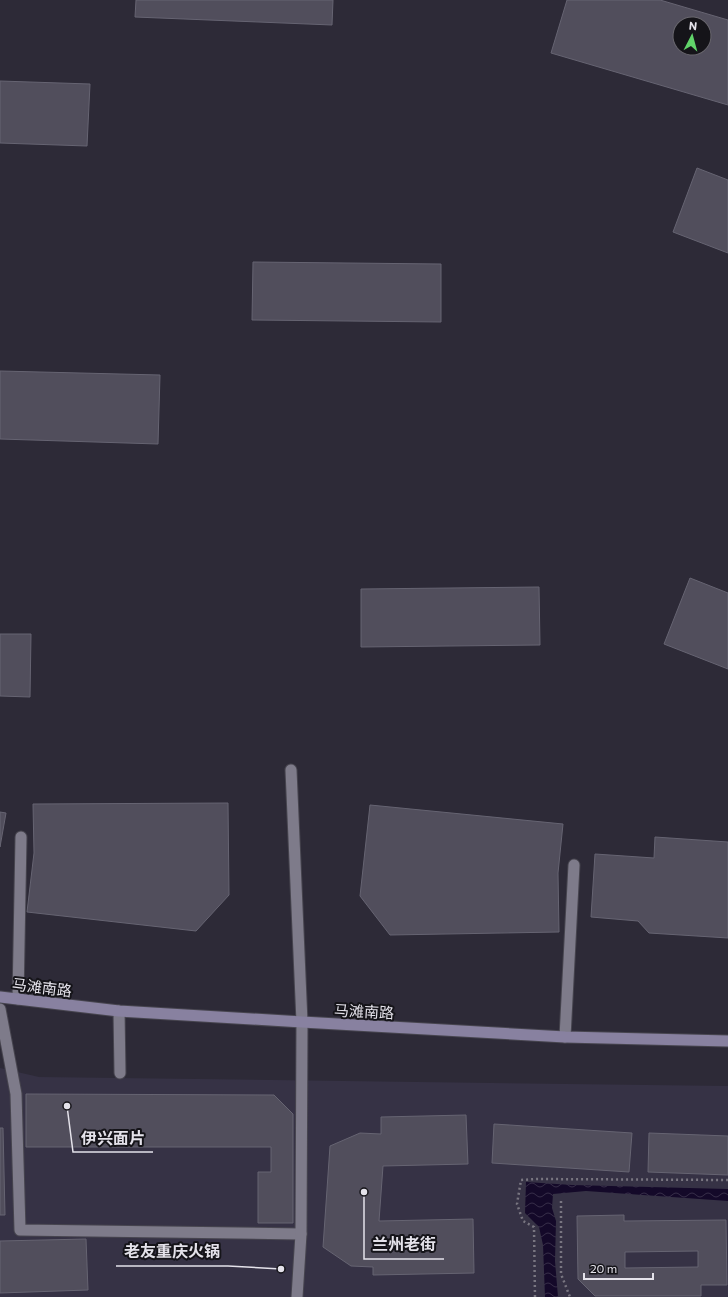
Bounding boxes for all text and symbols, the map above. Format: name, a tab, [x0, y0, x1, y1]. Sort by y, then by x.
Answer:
north arrow	[672, 16, 712, 56]
text: N	[688, 19, 698, 32]
street label: 马滩南路	[11, 974, 73, 1000]
street label: 马滩南路	[334, 1000, 394, 1022]
callout: 伊兴面片	[73, 1124, 153, 1152]
text: 伊兴面片	[80, 1128, 145, 1147]
callout: 兰州老街	[364, 1231, 444, 1259]
text: 兰州老街	[372, 1234, 436, 1253]
callout: 老友重庆火锅	[116, 1238, 228, 1266]
text: 老友重庆火锅	[124, 1241, 220, 1260]
scale bar	[584, 1255, 653, 1281]
text: 20 m	[590, 1261, 617, 1275]

